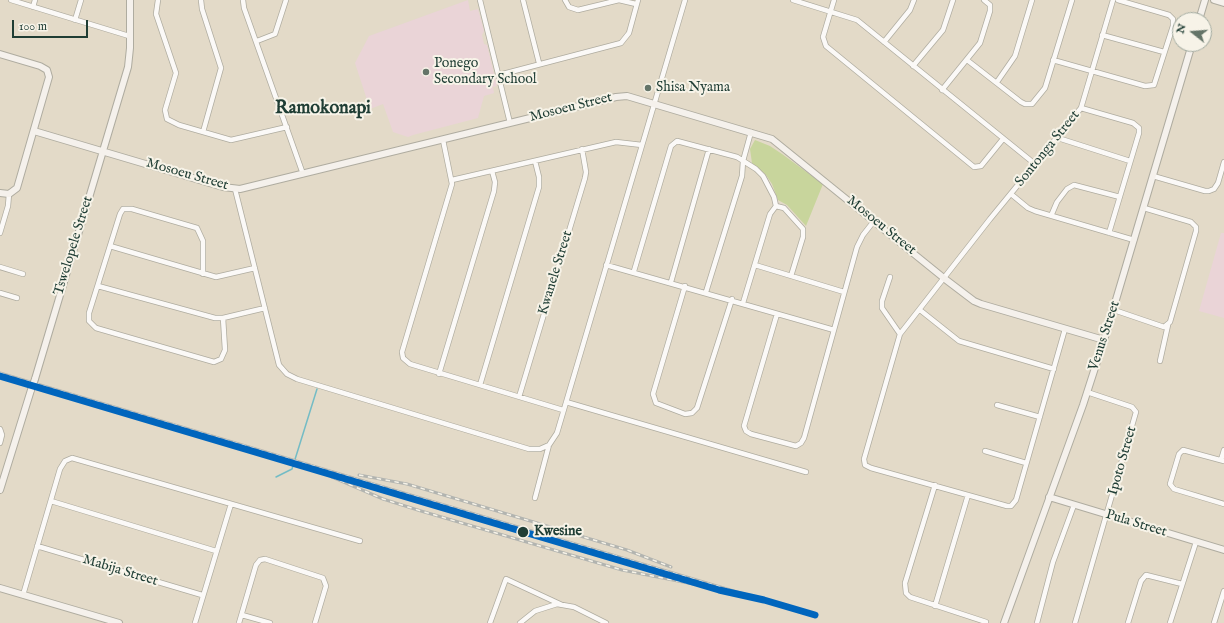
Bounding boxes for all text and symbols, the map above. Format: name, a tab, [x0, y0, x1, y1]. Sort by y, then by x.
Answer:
scale bar	[14, 12, 90, 38]
north arrow	[1172, 12, 1212, 52]
text: 100 m	[19, 19, 47, 34]
text: N	[1173, 22, 1190, 35]
place label: Ponego Secondary School	[434, 56, 537, 88]
marker: Ponego Secondary School	[421, 67, 431, 77]
place label: Shisa Nyama	[656, 80, 730, 96]
marker: Shisa Nyama	[643, 83, 653, 93]
street label: Mosoeu Street	[528, 90, 614, 126]
district label: Ramokonapi	[275, 98, 371, 120]
street label: Sontonga Street	[1012, 107, 1084, 191]
street label: Mosoeu Street	[144, 155, 230, 195]
street label: Mosoeu Street	[843, 193, 919, 259]
street label: Tswelopele Street	[51, 194, 97, 298]
street label: Kwanele Street	[535, 229, 577, 317]
street label: Venus Street	[1086, 299, 1124, 373]
street label: Ipoto Street	[1105, 424, 1141, 498]
street label: Pula Street	[1103, 507, 1169, 541]
place label: Kwesine	[534, 524, 582, 540]
marker: Kwesine	[516, 525, 530, 539]
street label: Mabija Street	[80, 552, 160, 590]

